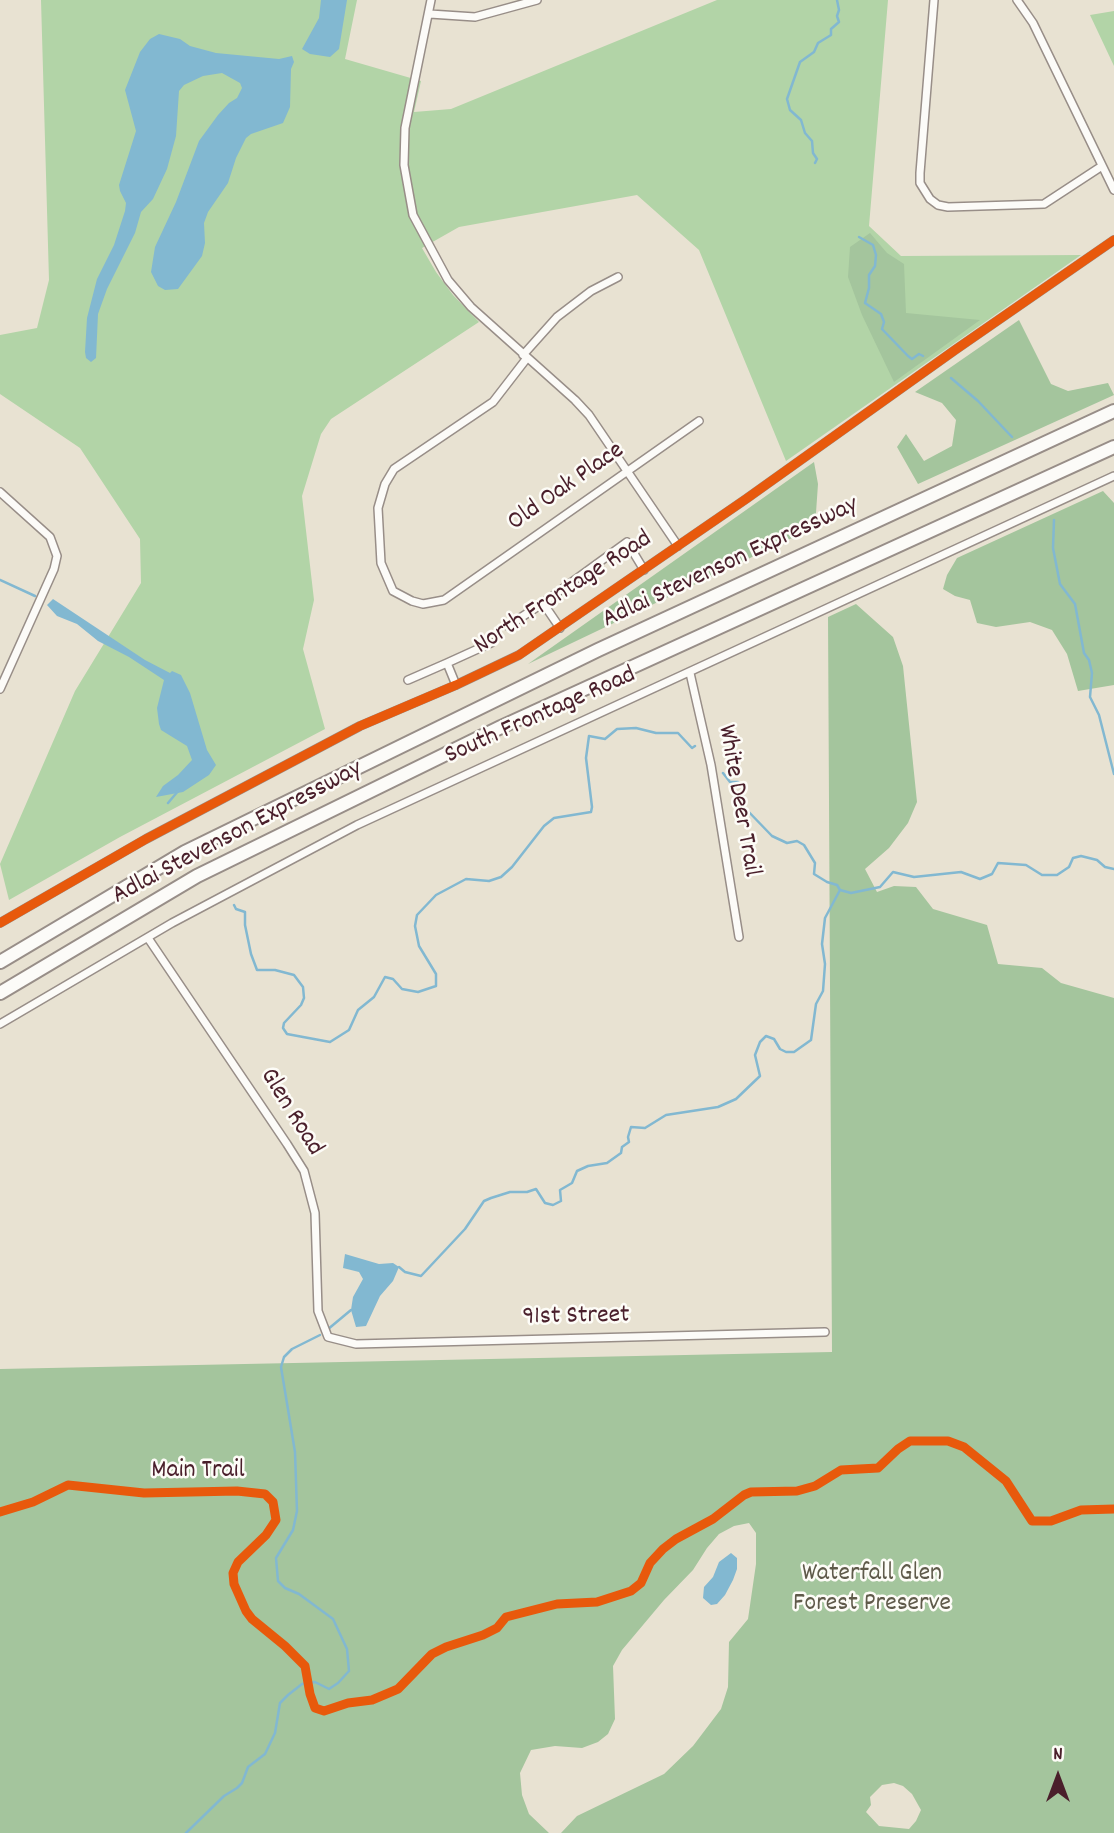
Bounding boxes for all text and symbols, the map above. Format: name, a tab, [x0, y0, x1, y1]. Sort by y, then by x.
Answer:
street label: Old Oak Place	[503, 436, 631, 540]
street label: Adlai Stevenson Expressway	[598, 491, 864, 637]
street label: North Frontage Road	[469, 525, 659, 663]
street label: South Frontage Road	[441, 661, 641, 773]
street label: White Deer Trail	[708, 723, 766, 879]
street label: Adlai Stevenson Expressway	[108, 755, 368, 913]
street label: Glen Road	[251, 1063, 329, 1163]
street label: 91st Street	[522, 1301, 630, 1335]
street label: Main Trail	[151, 1456, 245, 1488]
park label: Waterfall Glen Forest Preserve	[793, 1559, 951, 1620]
north arrow	[1023, 1742, 1093, 1812]
text: N	[1053, 1742, 1063, 1769]

